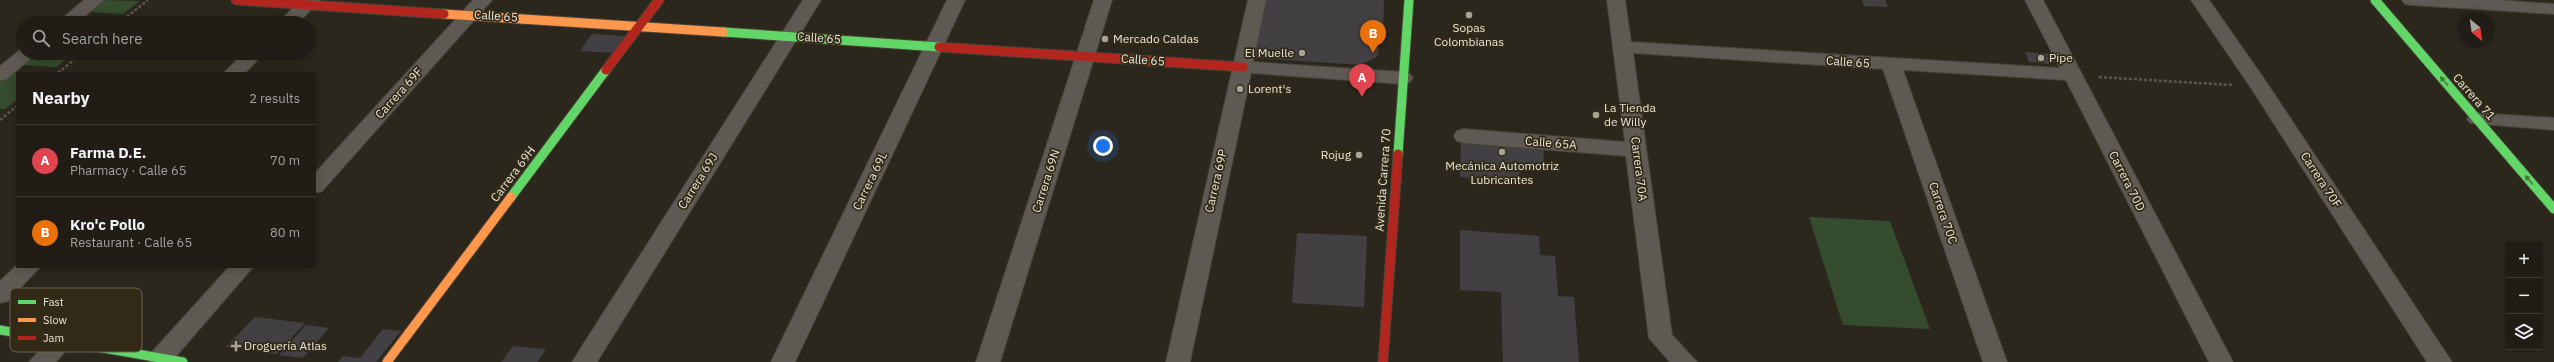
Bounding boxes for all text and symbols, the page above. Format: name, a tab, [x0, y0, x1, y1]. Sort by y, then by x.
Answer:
street label: Calle 65	[473, 6, 519, 25]
marker: Sopas Colombianas	[1464, 10, 1474, 20]
north arrow	[2458, 12, 2494, 48]
search box	[16, 16, 316, 60]
pin: B	[1360, 20, 1386, 53]
place label: Sopas Colombianas	[1434, 20, 1504, 49]
icon: search	[30, 27, 52, 49]
street label: Calle 65	[796, 28, 842, 47]
text: Search here	[62, 29, 142, 48]
place label: Mercado Caldas	[1113, 31, 1199, 46]
marker: Mercado Caldas	[1100, 34, 1110, 44]
place label: El Muelle	[1245, 45, 1294, 60]
marker: El Muelle	[1297, 48, 1307, 58]
street label: Calle 65	[1120, 50, 1166, 69]
place label: Pipe	[2049, 50, 2073, 65]
street label: Calle 65	[1825, 52, 1871, 71]
marker: Pipe	[2036, 53, 2046, 63]
street label: Carrera 69F	[372, 64, 426, 121]
pin: A	[1349, 64, 1375, 97]
street label: Carrera 71	[2450, 70, 2499, 123]
one-way arrow	[2440, 75, 2449, 86]
place label: Lorent's	[1248, 81, 1291, 96]
marker: Lorent's	[1235, 84, 1245, 94]
text: Nearby	[32, 87, 90, 109]
text: 2 results	[249, 90, 300, 107]
place label: La Tienda de Willy	[1604, 100, 1656, 129]
marker: La Tienda de Willy	[1591, 110, 1601, 120]
street label: Avenida Carrera 70	[1371, 128, 1394, 232]
street label: Calle 65A	[1525, 133, 1578, 152]
your location	[1093, 136, 1113, 156]
street label: Carrera 70A	[1628, 136, 1651, 202]
text: Farma D.E.	[70, 143, 147, 162]
street label: Carrera 69H	[487, 143, 538, 204]
street label: Carrera 69N	[1028, 147, 1063, 214]
place label: Rojug	[1321, 147, 1352, 162]
marker: Mecánica Automotriz Lubricantes	[1497, 147, 1507, 157]
street label: Carrera 69P	[1201, 148, 1230, 214]
street label: Carrera 70D	[2106, 148, 2149, 213]
street label: Carrera 69L	[849, 149, 890, 212]
street label: Carrera 70F	[2298, 149, 2345, 211]
street label: Carrera 69J	[674, 150, 721, 212]
marker: Rojug	[1354, 150, 1364, 160]
text: A	[41, 152, 49, 169]
text: 70 m	[270, 152, 300, 169]
place label: Mecánica Automotriz Lubricantes	[1445, 158, 1559, 187]
text: Pharmacy · Calle 65	[70, 162, 187, 179]
one-way arrow	[2524, 174, 2533, 185]
street label: Carrera 70C	[1926, 180, 1961, 246]
text: Kro'c Pollo	[70, 215, 145, 234]
text: B	[41, 224, 49, 241]
text: 80 m	[270, 224, 300, 241]
text: Restaurant · Calle 65	[70, 234, 192, 251]
map controls	[2506, 242, 2542, 350]
button: +	[2506, 242, 2542, 278]
button: −	[2506, 278, 2542, 314]
legend	[10, 288, 142, 352]
text: Fast	[43, 295, 64, 309]
text: Slow	[43, 313, 67, 327]
button: layers	[2506, 314, 2542, 350]
text: Jam	[43, 331, 64, 345]
place label: Droguería Atlas	[244, 338, 327, 353]
marker: Droguería Atlas	[231, 341, 241, 351]

